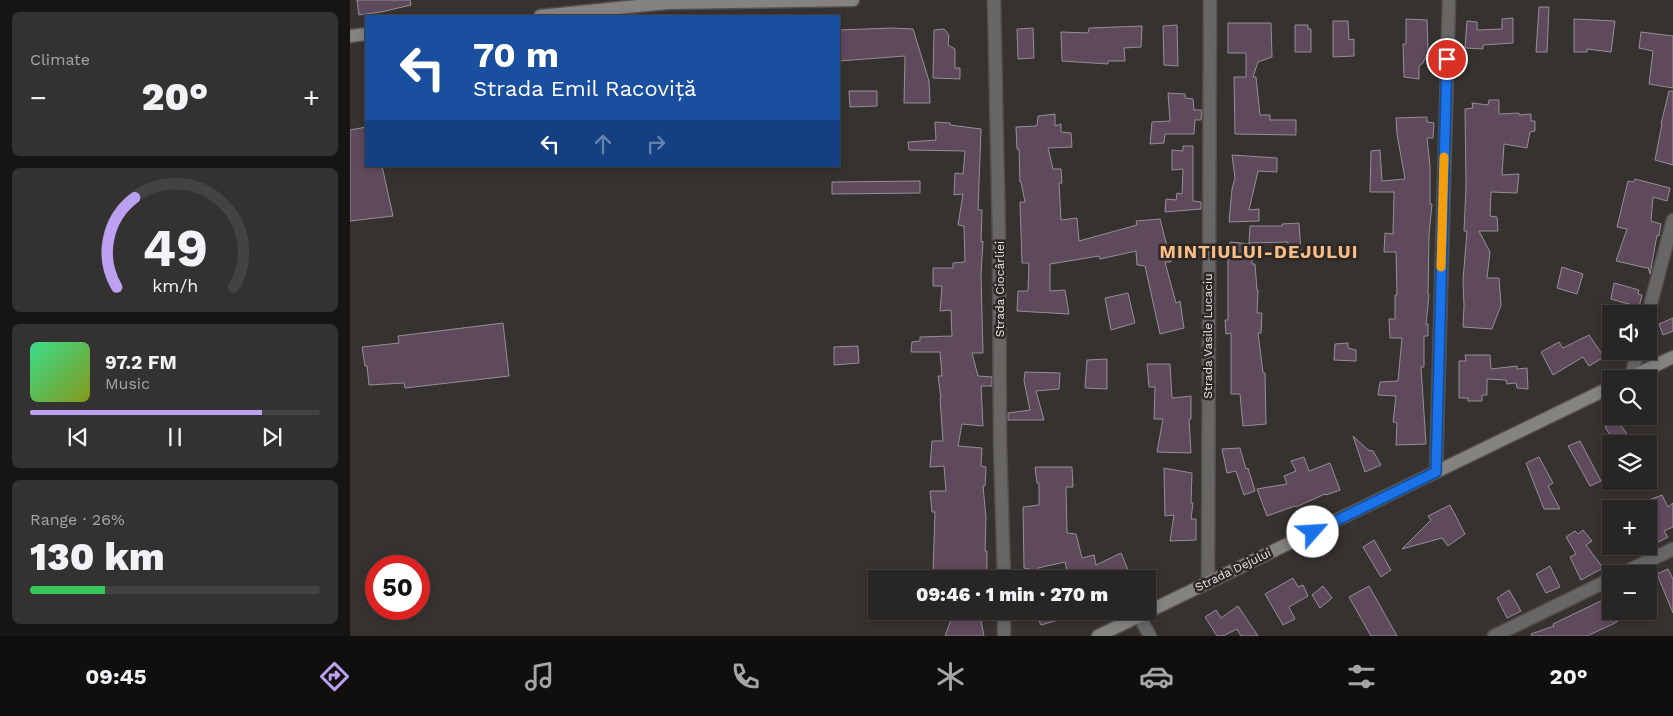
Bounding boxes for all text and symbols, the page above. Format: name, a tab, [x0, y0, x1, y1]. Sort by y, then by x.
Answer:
text: 70 m	[473, 34, 559, 76]
icon: left	[390, 35, 455, 100]
pin	[1426, 38, 1468, 80]
icon: arrive	[1433, 45, 1461, 73]
text: Climate	[30, 50, 90, 69]
text: 20°	[142, 75, 208, 119]
text: Strada Emil Racoviță	[473, 76, 697, 101]
text: −	[30, 81, 47, 114]
text: +	[303, 81, 320, 114]
icon: left	[536, 130, 564, 158]
icon: ahead	[589, 130, 617, 158]
icon: right	[642, 130, 670, 158]
text: 49	[142, 218, 208, 279]
street label: Strada Ciocârliei	[993, 241, 1007, 337]
district label: MINTIULUI-DEJULUI	[1160, 241, 1358, 262]
street label: Strada Vasile Lucaciu	[1201, 273, 1215, 399]
text: km/h	[152, 275, 198, 296]
map controls	[1602, 305, 1657, 620]
button: sound	[1602, 305, 1657, 360]
text: 97.2 FM	[105, 351, 177, 374]
button: search	[1602, 370, 1657, 425]
text: Music	[105, 374, 150, 393]
icon: previous	[64, 423, 92, 451]
icon: pause	[161, 423, 189, 451]
icon: next	[258, 423, 286, 451]
button: layers	[1602, 435, 1657, 490]
button: +	[1602, 500, 1657, 555]
position arrow	[1286, 505, 1338, 557]
text: Range · 26%	[30, 510, 125, 529]
text: 130 km	[30, 535, 164, 579]
street label: Strada Dejului	[1193, 546, 1273, 594]
speed limit sign: 50	[365, 555, 430, 620]
button: −	[1602, 565, 1657, 620]
text: 09:46 · 1 min · 270 m	[916, 583, 1108, 606]
icon: directions	[317, 659, 352, 694]
icon: music	[522, 659, 557, 694]
icon: phone	[728, 659, 763, 694]
icon: climate	[933, 659, 968, 694]
icon: car	[1139, 659, 1174, 694]
icon: filters	[1344, 659, 1379, 694]
text: 09:45	[85, 664, 147, 689]
text: 20°	[1550, 664, 1588, 689]

